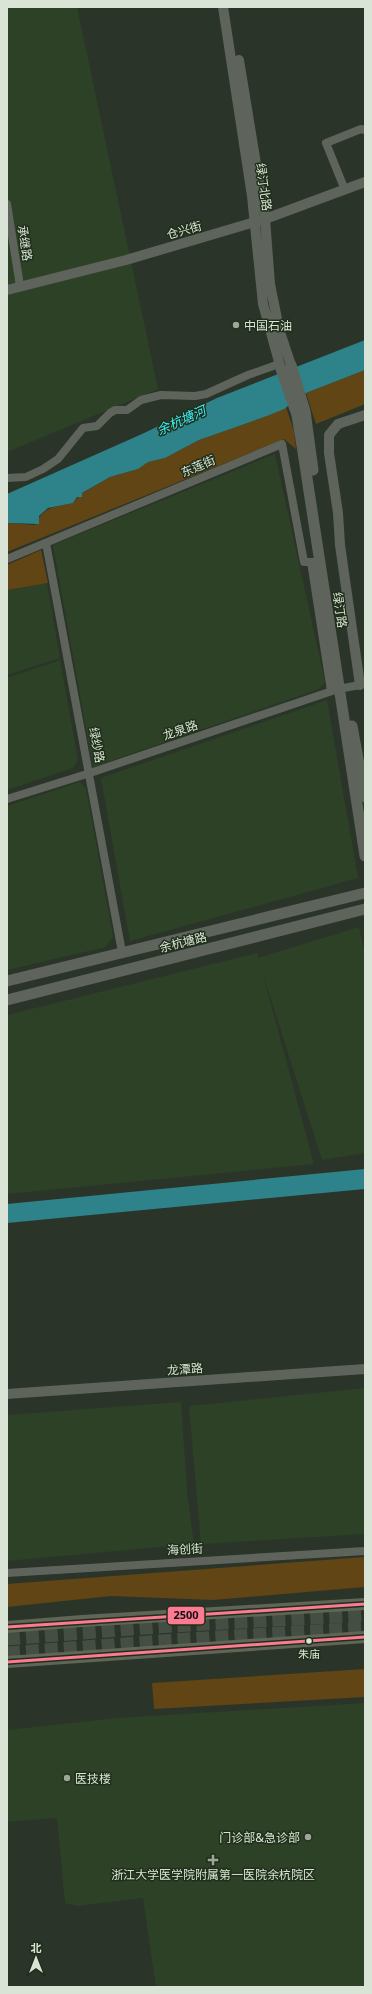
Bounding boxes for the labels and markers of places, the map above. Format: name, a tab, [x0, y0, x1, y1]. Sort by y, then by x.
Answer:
place label: 中国石油	[244, 317, 292, 334]
marker: 中国石油	[231, 320, 241, 330]
marker: 朱庙	[304, 1636, 314, 1646]
place label: 朱庙	[298, 1646, 320, 1661]
place label: 医技楼	[75, 1770, 111, 1787]
marker: 医技楼	[62, 1773, 72, 1783]
place label: 门诊部&急诊部	[219, 1829, 300, 1846]
marker: 门诊部&急诊部	[303, 1832, 313, 1842]
marker: 浙江大学医学院附属第一医院余杭院区	[207, 1854, 219, 1866]
place label: 浙江大学医学院附属第一医院余杭院区	[111, 1866, 315, 1883]

